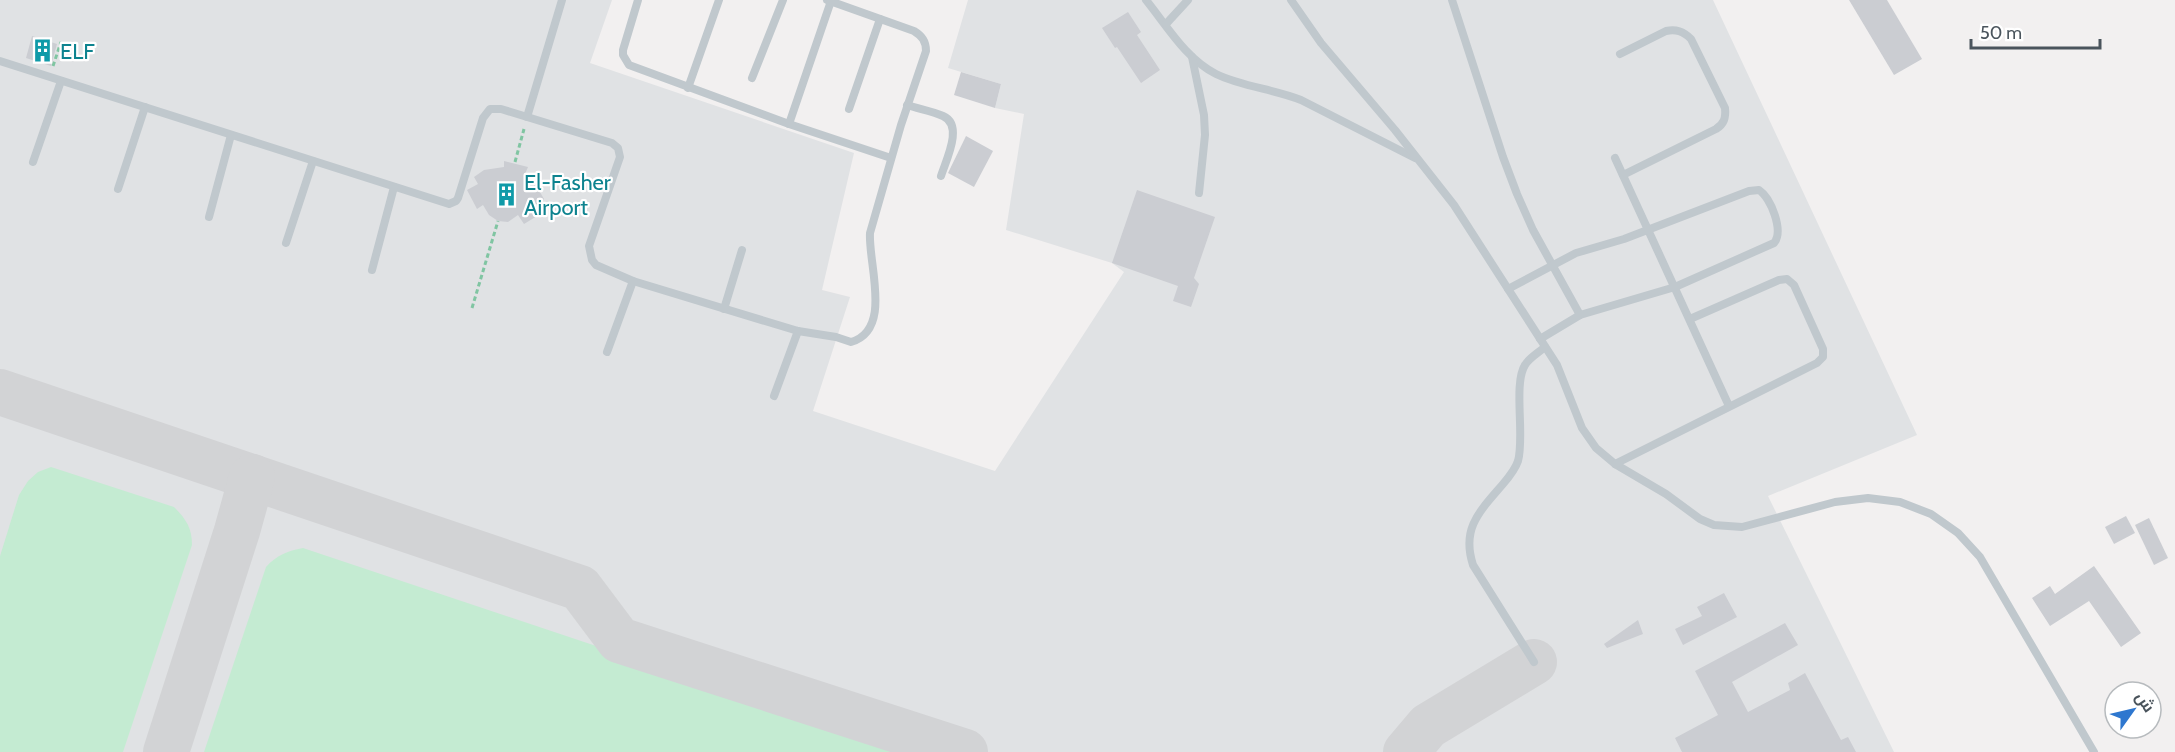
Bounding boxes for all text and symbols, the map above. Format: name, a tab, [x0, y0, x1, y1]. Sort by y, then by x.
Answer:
scale bar	[1971, 12, 2100, 50]
text: 50 m	[1980, 22, 2022, 44]
building icon: ELF	[29, 38, 55, 64]
place label: ELF	[60, 38, 95, 65]
place label: El-Fasher Airport	[524, 169, 611, 221]
building icon: El-Fasher Airport	[493, 182, 519, 208]
north arrow	[2103, 680, 2163, 740]
text: ش	[2131, 688, 2159, 716]

